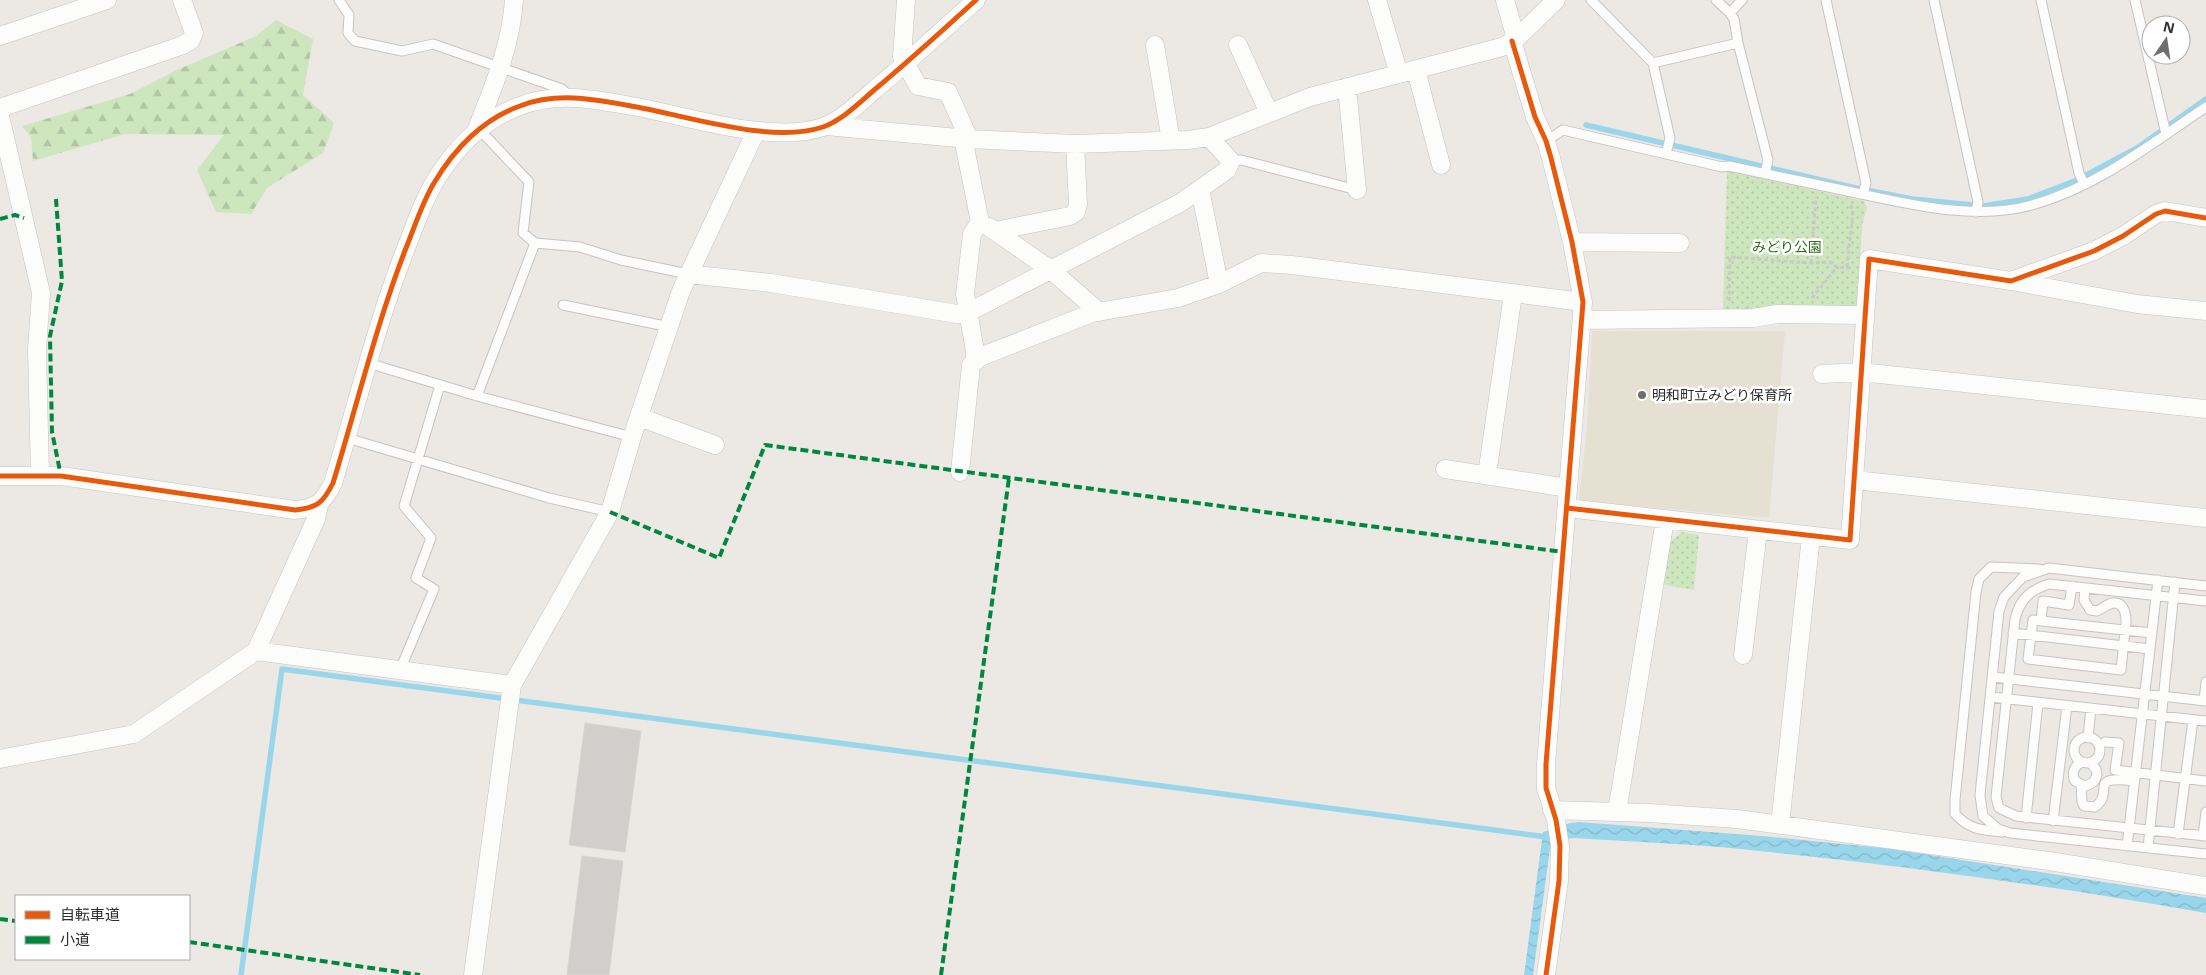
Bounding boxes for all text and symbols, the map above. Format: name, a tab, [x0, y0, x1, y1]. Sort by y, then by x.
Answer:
north arrow	[2141, 15, 2191, 65]
text: N	[2161, 16, 2177, 37]
park label: みどり公園	[1752, 237, 1822, 256]
place label: 明和町立みどり保育所	[1652, 385, 1792, 404]
marker: 明和町立みどり保育所	[1636, 389, 1648, 401]
legend	[15, 895, 190, 960]
text: 自転車道	[60, 904, 120, 924]
text: 小道	[60, 929, 90, 949]

